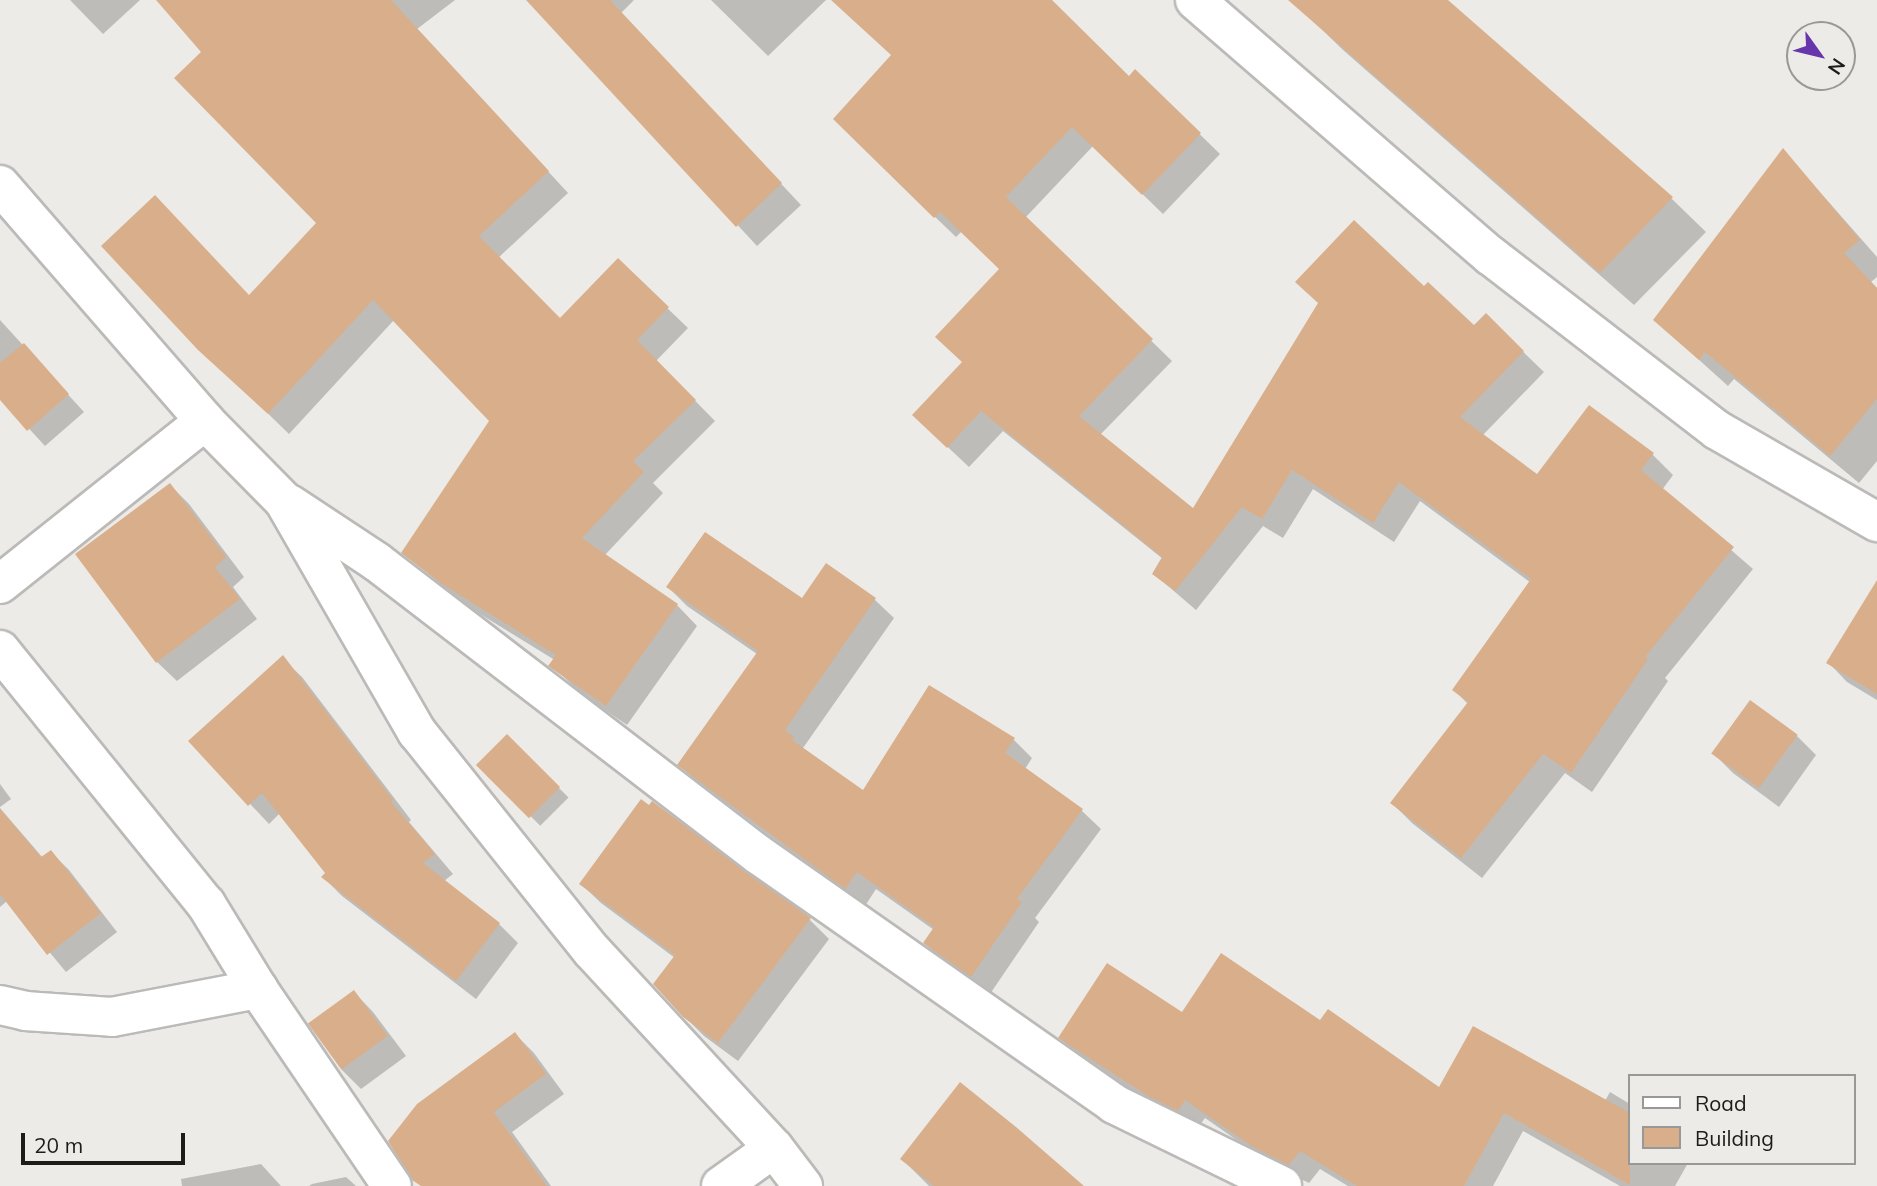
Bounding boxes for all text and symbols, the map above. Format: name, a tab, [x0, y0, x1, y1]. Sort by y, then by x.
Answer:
north arrow	[1786, 21, 1856, 91]
text: N	[1823, 54, 1851, 79]
legend	[1629, 1074, 1856, 1165]
text: Road	[1695, 1090, 1746, 1116]
scale bar	[24, 1120, 189, 1164]
text: Building	[1695, 1125, 1774, 1151]
text: 20 m	[34, 1132, 83, 1158]

